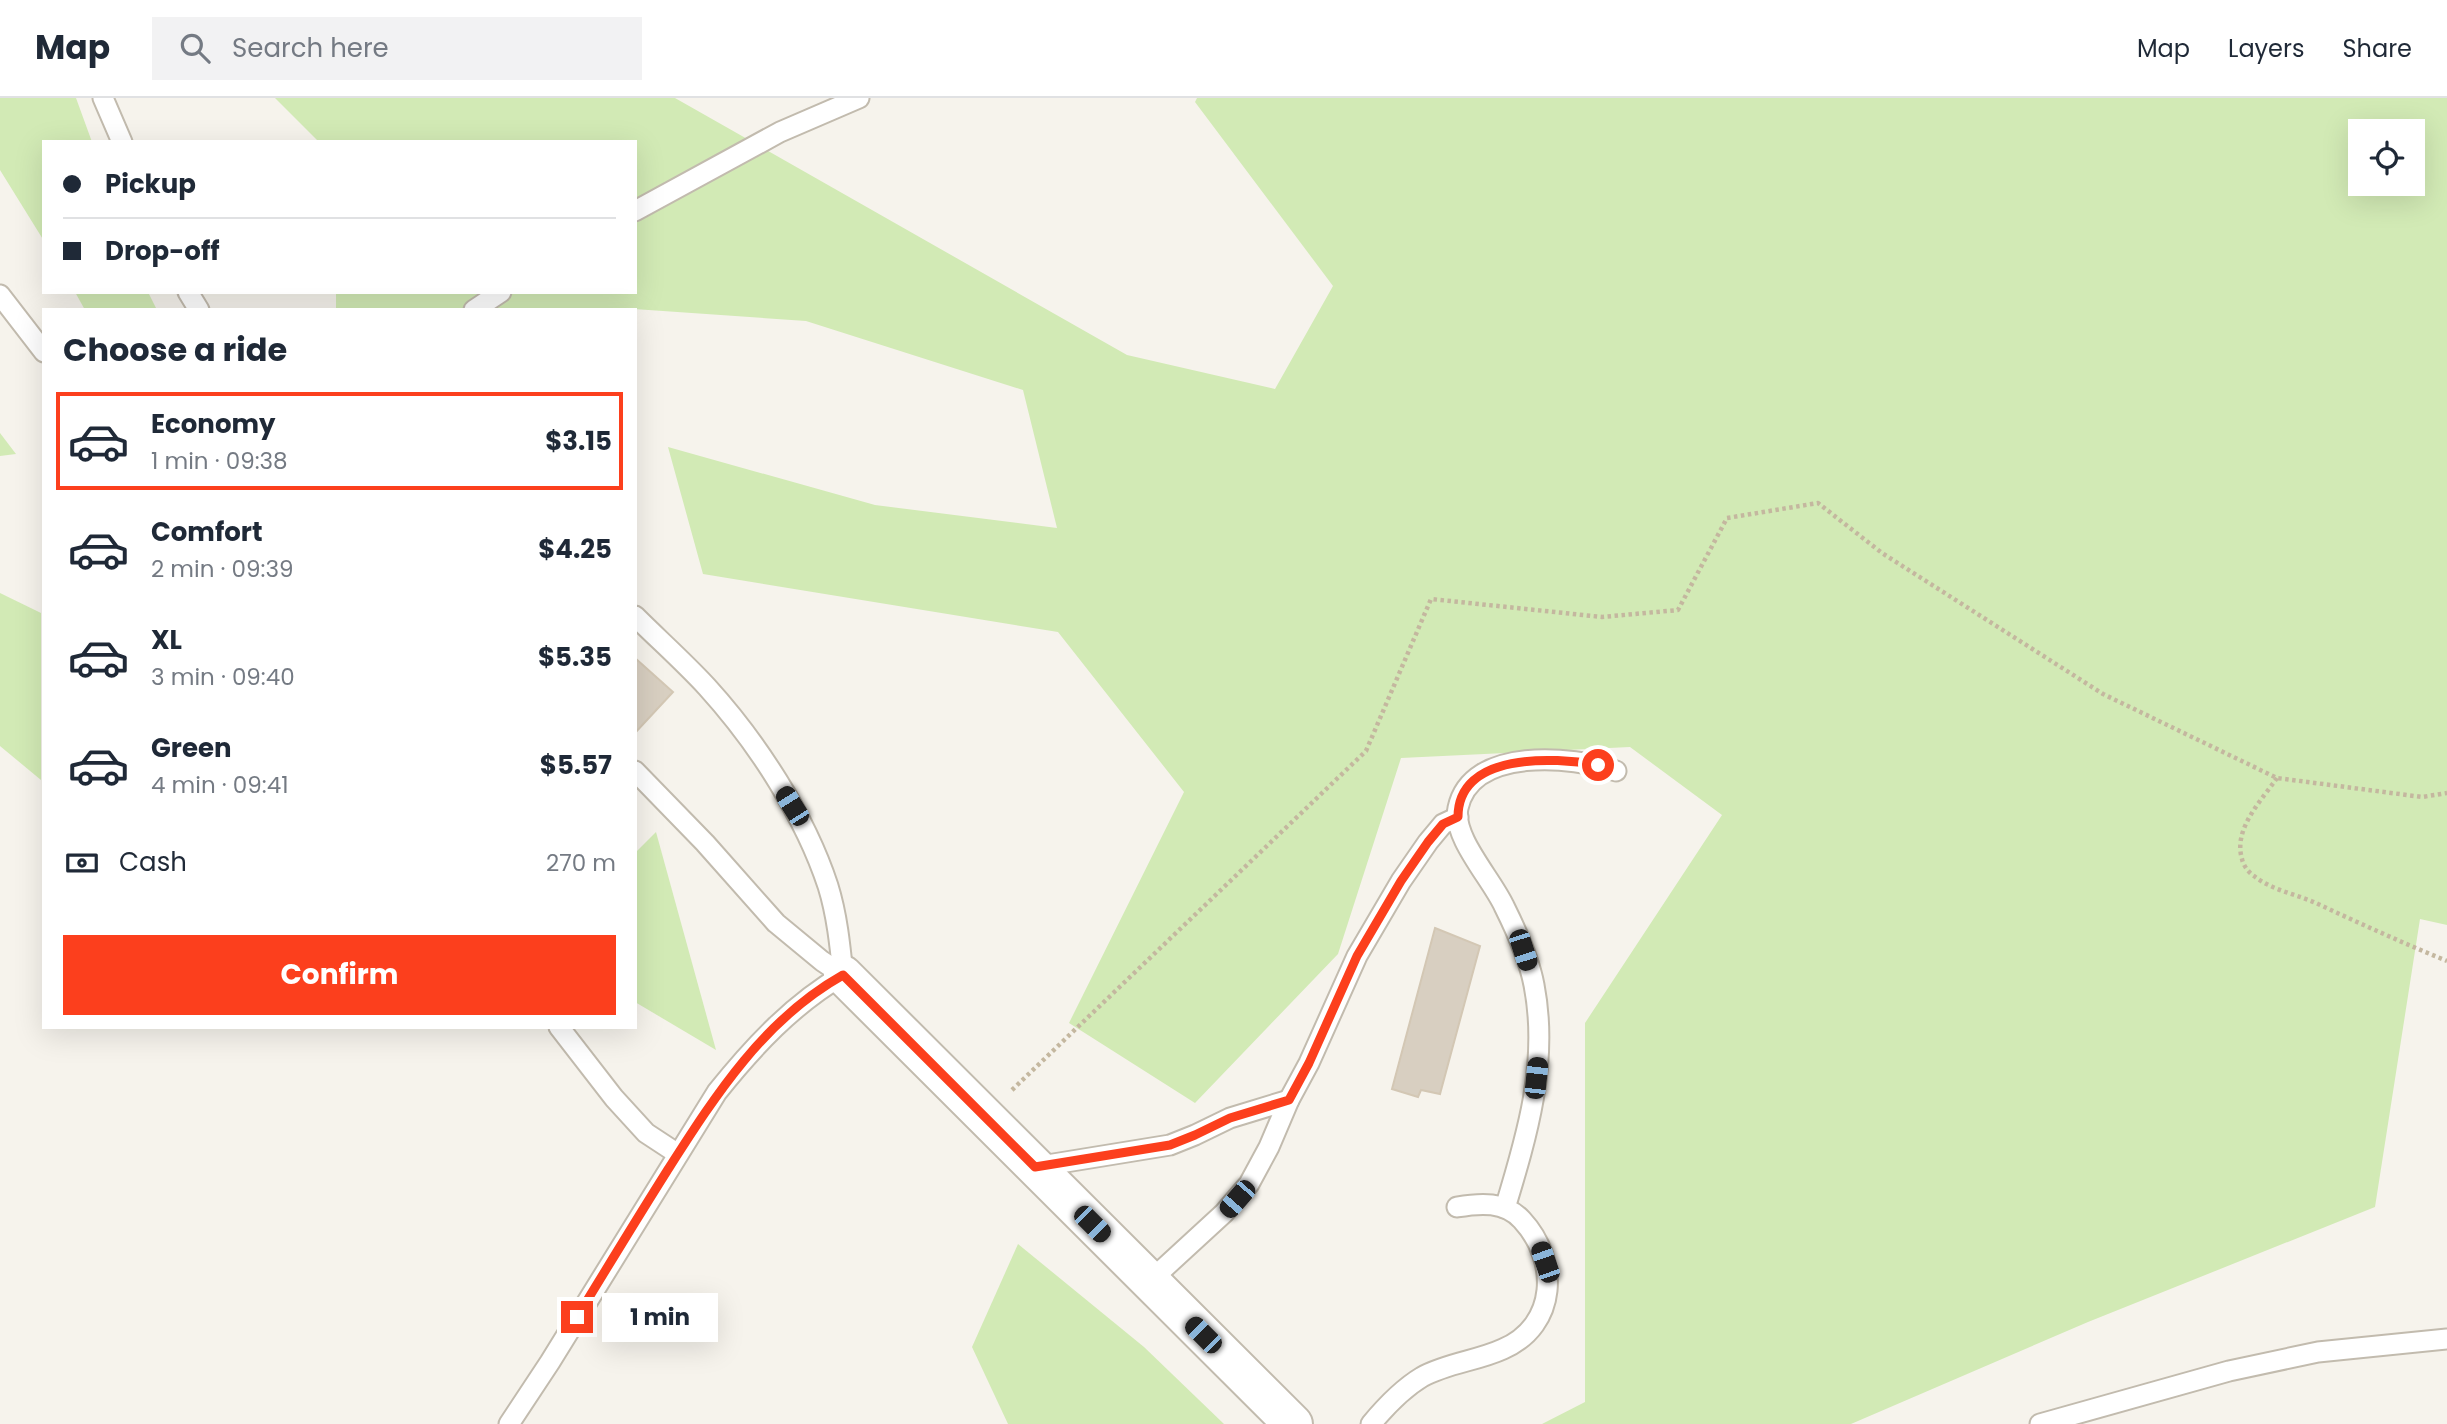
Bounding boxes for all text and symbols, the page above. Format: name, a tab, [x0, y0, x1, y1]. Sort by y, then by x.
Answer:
search box	[152, 17, 642, 80]
text: Map	[35, 24, 110, 71]
icon: search	[176, 29, 214, 67]
text: Search here	[232, 30, 389, 66]
text: Map	[2137, 32, 2190, 65]
text: Layers	[2228, 32, 2304, 65]
text: Share	[2342, 32, 2412, 65]
map controls	[2348, 119, 2425, 196]
button: locate	[2348, 119, 2425, 196]
text: Pickup	[105, 166, 196, 202]
text: Drop-off	[105, 233, 220, 269]
text: Choose a ride	[63, 327, 287, 372]
text: Economy	[151, 406, 275, 442]
icon: car	[67, 410, 130, 473]
text: $3.15	[545, 423, 612, 459]
text: 1 min · 09:38	[151, 445, 288, 477]
text: Comfort	[151, 514, 263, 550]
icon: car	[67, 518, 130, 581]
text: $4.25	[538, 531, 612, 567]
text: 2 min · 09:39	[151, 553, 293, 585]
text: XL	[151, 622, 182, 658]
icon: car	[67, 626, 130, 689]
text: $5.35	[538, 639, 612, 675]
text: 3 min · 09:40	[151, 661, 295, 693]
text: Green	[151, 730, 232, 766]
icon: car	[67, 734, 130, 797]
text: $5.57	[540, 747, 612, 783]
route start	[1582, 749, 1614, 781]
text: 4 min · 09:41	[151, 769, 289, 801]
car	[772, 783, 813, 829]
icon: cash	[63, 844, 101, 882]
text: Cash	[119, 844, 187, 880]
text: 270 m	[546, 847, 616, 879]
car	[1507, 927, 1540, 973]
button: Confirm	[63, 935, 616, 1015]
car	[1524, 1056, 1549, 1100]
car	[1216, 1176, 1259, 1222]
car	[1070, 1202, 1115, 1246]
car	[1529, 1239, 1562, 1285]
callout: 1 min	[602, 1292, 717, 1342]
route end	[561, 1301, 593, 1333]
text: 1 min	[630, 1301, 690, 1333]
car	[1181, 1313, 1226, 1357]

